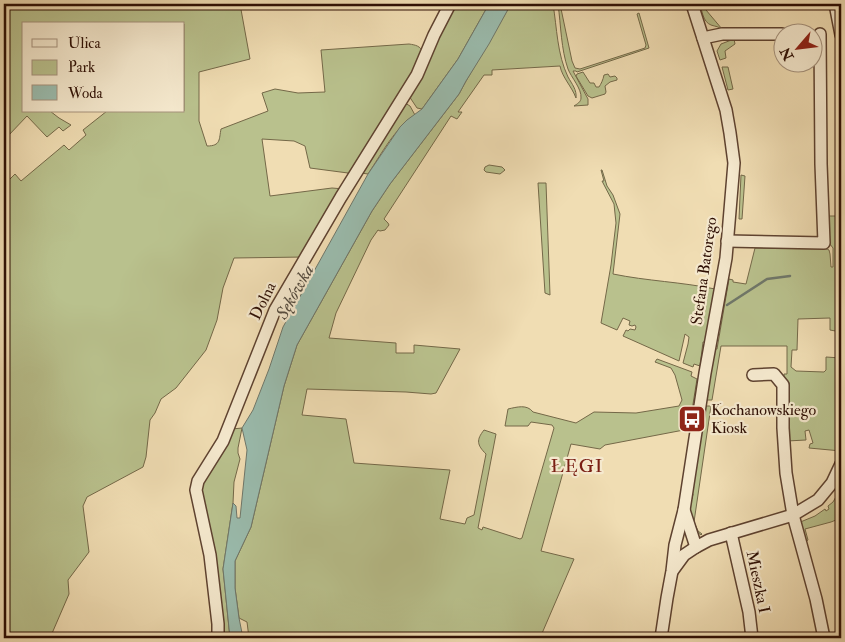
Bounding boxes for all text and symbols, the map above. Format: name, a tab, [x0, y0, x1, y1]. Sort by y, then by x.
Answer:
legend	[22, 22, 185, 112]
north arrow	[772, 22, 822, 72]
text: Ulica	[68, 34, 101, 53]
text: N	[776, 44, 798, 64]
text: Park	[68, 58, 95, 77]
text: Woda	[67, 84, 104, 103]
street label: Stefana Batorego	[687, 215, 722, 326]
water label: Sękówka	[270, 260, 319, 324]
street label: Dolna	[245, 278, 281, 323]
place label: Kochanowskiego Kiosk	[711, 400, 817, 438]
bus stop icon: Kochanowskiego Kiosk	[677, 404, 707, 434]
district label: ŁĘGI	[551, 455, 603, 478]
street label: Mieszka I	[742, 549, 774, 615]

